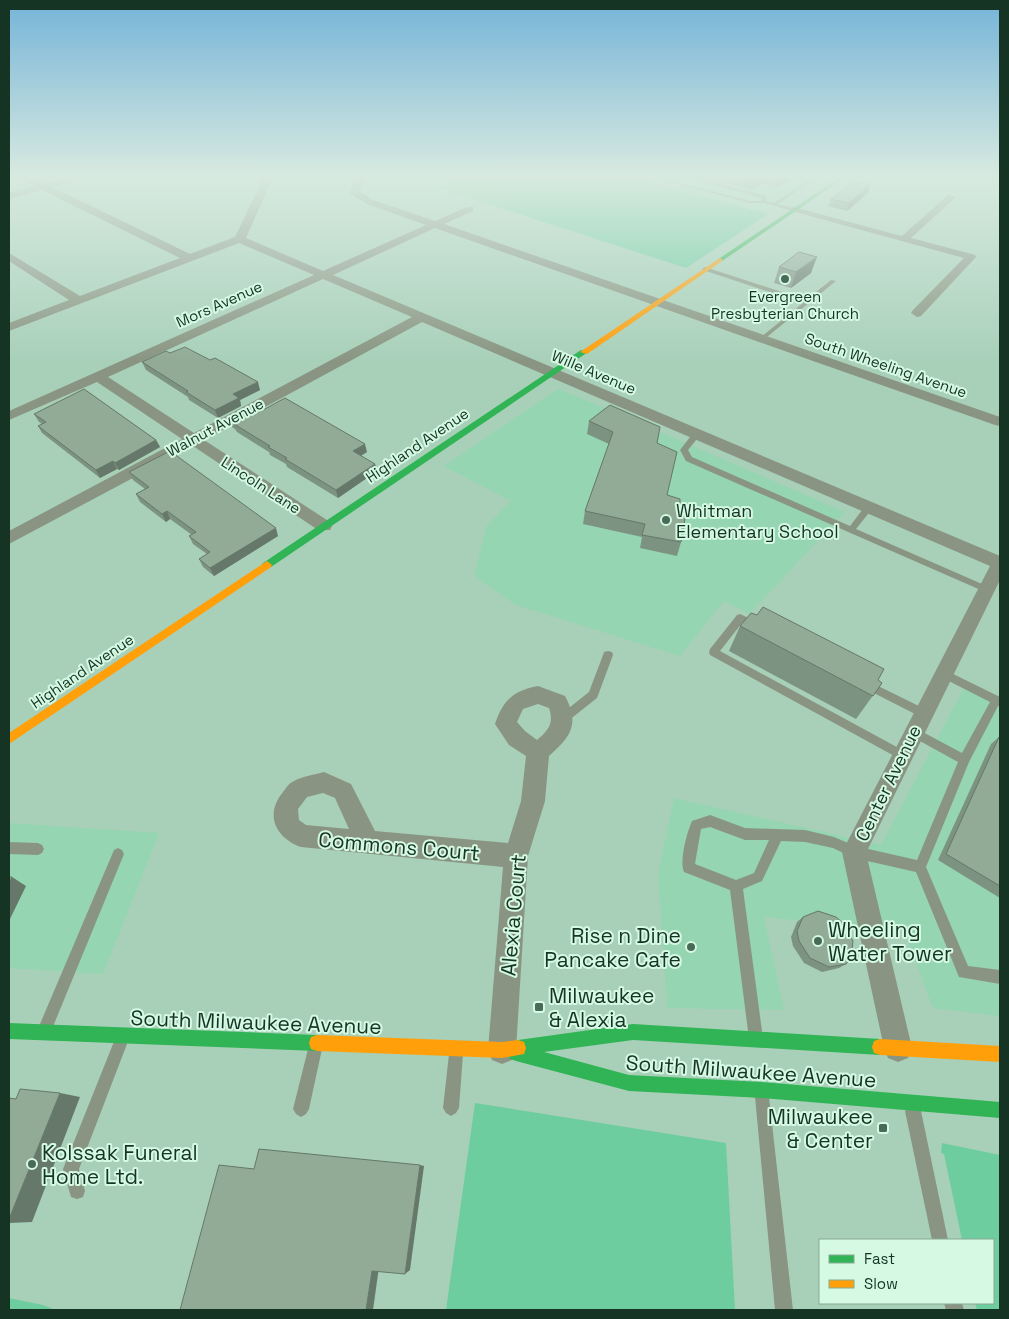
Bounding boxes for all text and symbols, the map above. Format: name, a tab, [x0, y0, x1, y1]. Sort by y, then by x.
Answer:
marker: Evergreen Presbyterian Church	[779, 273, 791, 285]
street label: Mors Avenue	[173, 277, 265, 331]
place label: Evergreen Presbyterian Church	[711, 287, 859, 323]
street label: South Wheeling Avenue	[802, 328, 970, 402]
street label: Wille Avenue	[549, 346, 639, 398]
street label: Walnut Avenue	[163, 393, 267, 461]
street label: Highland Avenue	[362, 403, 472, 486]
street label: Lincoln Lane	[218, 452, 304, 518]
place label: Whitman Elementary School	[676, 499, 839, 543]
marker: Whitman Elementary School	[660, 514, 672, 526]
street label: Highland Avenue	[27, 629, 137, 712]
street label: Center Avenue	[850, 721, 926, 845]
street label: Commons Court	[317, 826, 481, 866]
street label: Alexia Court	[494, 853, 532, 977]
place label: Wheeling Water Tower	[828, 916, 952, 967]
place label: Rise n Dine Pancake Cafe	[544, 922, 681, 973]
marker: Wheeling Water Tower	[812, 935, 824, 947]
marker: Rise n Dine Pancake Cafe	[685, 941, 697, 953]
place label: Milwaukee & Alexia	[549, 982, 654, 1033]
marker: Milwaukee & Alexia	[533, 1001, 545, 1013]
street label: South Milwaukee Avenue	[130, 1004, 382, 1040]
street label: South Milwaukee Avenue	[625, 1049, 877, 1093]
place label: Milwaukee & Center	[768, 1103, 873, 1154]
marker: Milwaukee & Center	[877, 1122, 889, 1134]
place label: Kolssak Funeral Home Ltd.	[42, 1139, 198, 1190]
marker: Kolssak Funeral Home Ltd.	[26, 1158, 38, 1170]
legend	[819, 1239, 994, 1304]
text: Fast	[864, 1249, 895, 1268]
text: Slow	[864, 1274, 898, 1293]

